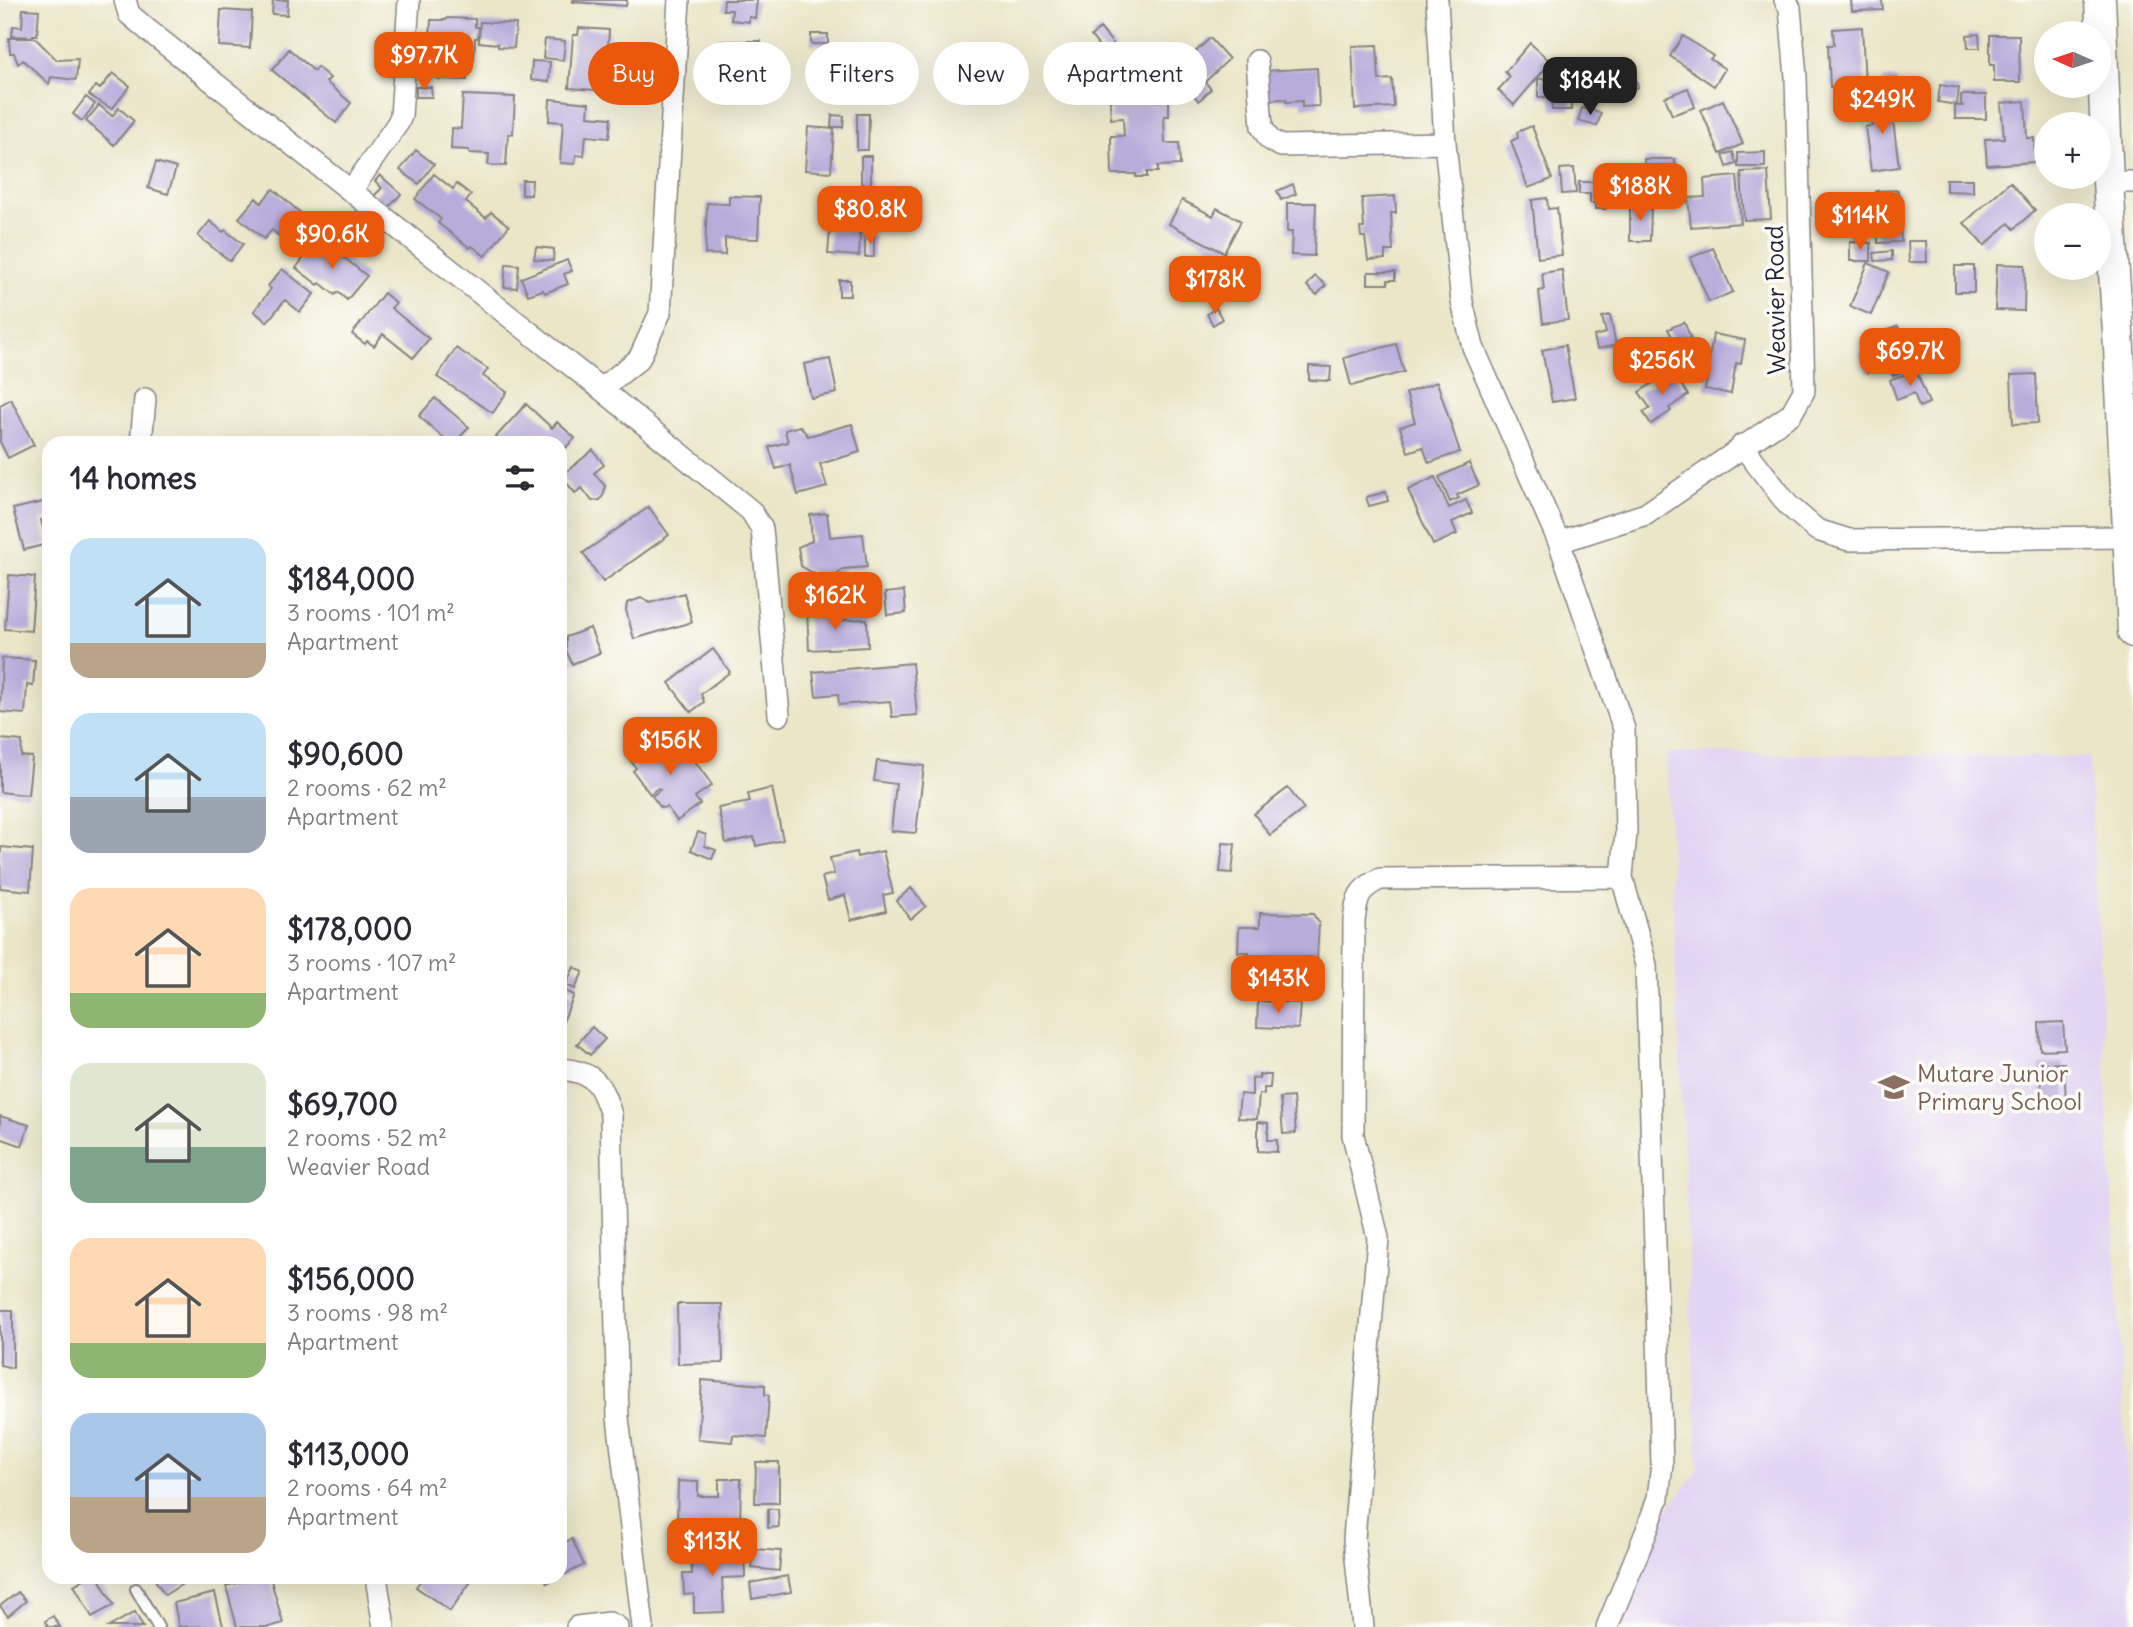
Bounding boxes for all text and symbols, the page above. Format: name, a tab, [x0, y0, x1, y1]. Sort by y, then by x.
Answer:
north arrow	[2034, 21, 2110, 98]
map controls	[2034, 21, 2111, 280]
pin: $97.7K	[367, 32, 481, 92]
text: $97.7K	[390, 40, 458, 69]
chip: Buy	[588, 42, 679, 105]
chip: Rent	[693, 42, 791, 105]
chip: Filters	[805, 42, 919, 105]
chip: New	[933, 42, 1029, 105]
chip: Apartment	[1043, 42, 1207, 105]
pin: $184K	[1541, 58, 1639, 117]
text: $184K	[1559, 65, 1621, 94]
pin: $249K	[1833, 76, 1931, 136]
text: $249K	[1849, 84, 1915, 113]
button: +	[2034, 112, 2111, 189]
pin: $188K	[1591, 164, 1689, 223]
text: $188K	[1609, 171, 1671, 200]
pin: $80.8K	[813, 187, 927, 246]
pin: $114K	[1811, 192, 1909, 252]
text: $80.8K	[833, 194, 907, 223]
text: $114K	[1831, 200, 1889, 229]
button: −	[2034, 203, 2111, 280]
pin: $90.6K	[275, 212, 389, 271]
text: $90.6K	[295, 219, 369, 248]
street label: Weavier Road	[1759, 225, 1791, 375]
pin: $178K	[1166, 256, 1264, 316]
text: $178K	[1185, 264, 1245, 293]
pin: $69.7K	[1853, 328, 1967, 388]
text: $69.7K	[1875, 336, 1945, 365]
pin: $256K	[1613, 338, 1711, 397]
text: $256K	[1629, 345, 1695, 374]
text: 14 homes	[70, 459, 197, 497]
icon: filters	[501, 459, 539, 497]
text: $184,000	[287, 560, 415, 598]
icon: home	[126, 566, 210, 650]
pin: $162K	[786, 572, 884, 632]
text: $162K	[804, 580, 866, 609]
text: 3 rooms · 101 m²	[287, 598, 455, 627]
text: Apartment	[287, 627, 399, 656]
pin: $156K	[621, 718, 719, 777]
text: $156K	[639, 725, 701, 754]
text: $90,600	[287, 735, 404, 773]
icon: home	[126, 741, 210, 825]
text: 2 rooms · 62 m²	[287, 773, 447, 802]
text: Apartment	[287, 802, 399, 831]
text: $178,000	[287, 910, 413, 948]
icon: home	[126, 916, 210, 1000]
text: 3 rooms · 107 m²	[287, 948, 457, 977]
pin: $143K	[1229, 956, 1327, 1015]
text: $143K	[1247, 963, 1309, 992]
text: Apartment	[287, 977, 399, 1006]
place label: Mutare Junior Primary School	[1917, 1058, 2082, 1116]
school or university icon: Mutare Junior Primary School	[1877, 1070, 1911, 1104]
text: $69,700	[287, 1085, 398, 1123]
icon: home	[126, 1091, 210, 1175]
text: 2 rooms · 52 m²	[287, 1123, 447, 1152]
text: Weavier Road	[287, 1152, 430, 1181]
text: $156,000	[287, 1260, 415, 1298]
icon: home	[126, 1266, 210, 1350]
text: 3 rooms · 98 m²	[287, 1298, 448, 1327]
text: Apartment	[287, 1327, 399, 1356]
text: $113,000	[287, 1435, 410, 1473]
icon: home	[126, 1441, 210, 1525]
text: 2 rooms · 64 m²	[287, 1473, 448, 1502]
text: Apartment	[287, 1502, 399, 1531]
pin: $113K	[663, 1518, 761, 1578]
text: $113K	[683, 1526, 741, 1555]

